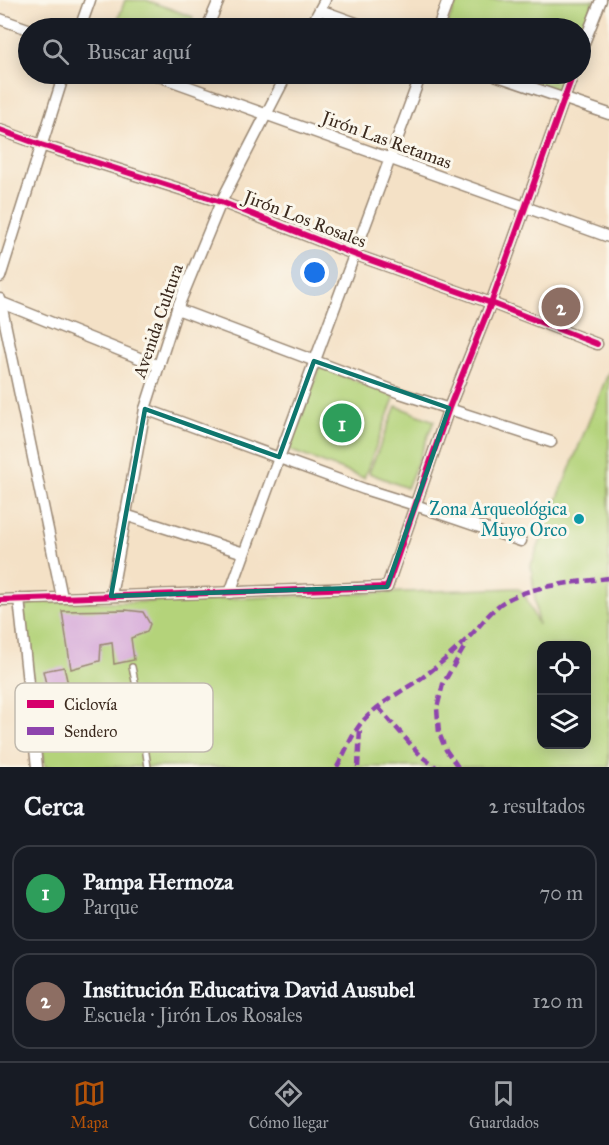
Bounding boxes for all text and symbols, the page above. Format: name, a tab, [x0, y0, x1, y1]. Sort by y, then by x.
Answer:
search box	[18, 18, 591, 84]
icon: search	[39, 35, 72, 68]
text: Buscar aquí	[87, 38, 190, 65]
street label: Jirón Las Retamas	[317, 106, 455, 175]
street label: Jirón Los Rosales	[238, 185, 369, 253]
your location	[300, 258, 329, 287]
street label: Avenida Cultura	[128, 261, 188, 382]
pin: 2	[542, 284, 580, 330]
pin: 1	[322, 400, 362, 446]
place label: Zona Arqueológica Muyo Orco	[429, 498, 567, 541]
marker: Zona Arqueológica Muyo Orco	[572, 512, 586, 526]
map controls	[537, 641, 591, 749]
button: locate	[537, 641, 591, 695]
legend	[15, 683, 213, 752]
text: Ciclovía	[64, 695, 117, 714]
button: layers	[537, 695, 591, 749]
text: Sendero	[64, 722, 117, 741]
text: Cerca	[24, 790, 84, 822]
text: 2 resultados	[489, 794, 585, 818]
text: Pampa Hermoza	[83, 868, 233, 895]
text: 1	[42, 881, 49, 905]
text: 70 m	[540, 881, 583, 905]
text: Parque	[83, 895, 139, 919]
text: Institución Educativa David Ausubel	[83, 976, 415, 1003]
text: 2	[41, 989, 50, 1013]
text: 120 m	[532, 989, 583, 1013]
text: Escuela · Jirón Los Rosales	[83, 1003, 303, 1027]
tab: Mapa	[70, 1077, 108, 1132]
tab: Cómo llegar	[249, 1077, 328, 1132]
tab: Guardados	[469, 1077, 539, 1132]

